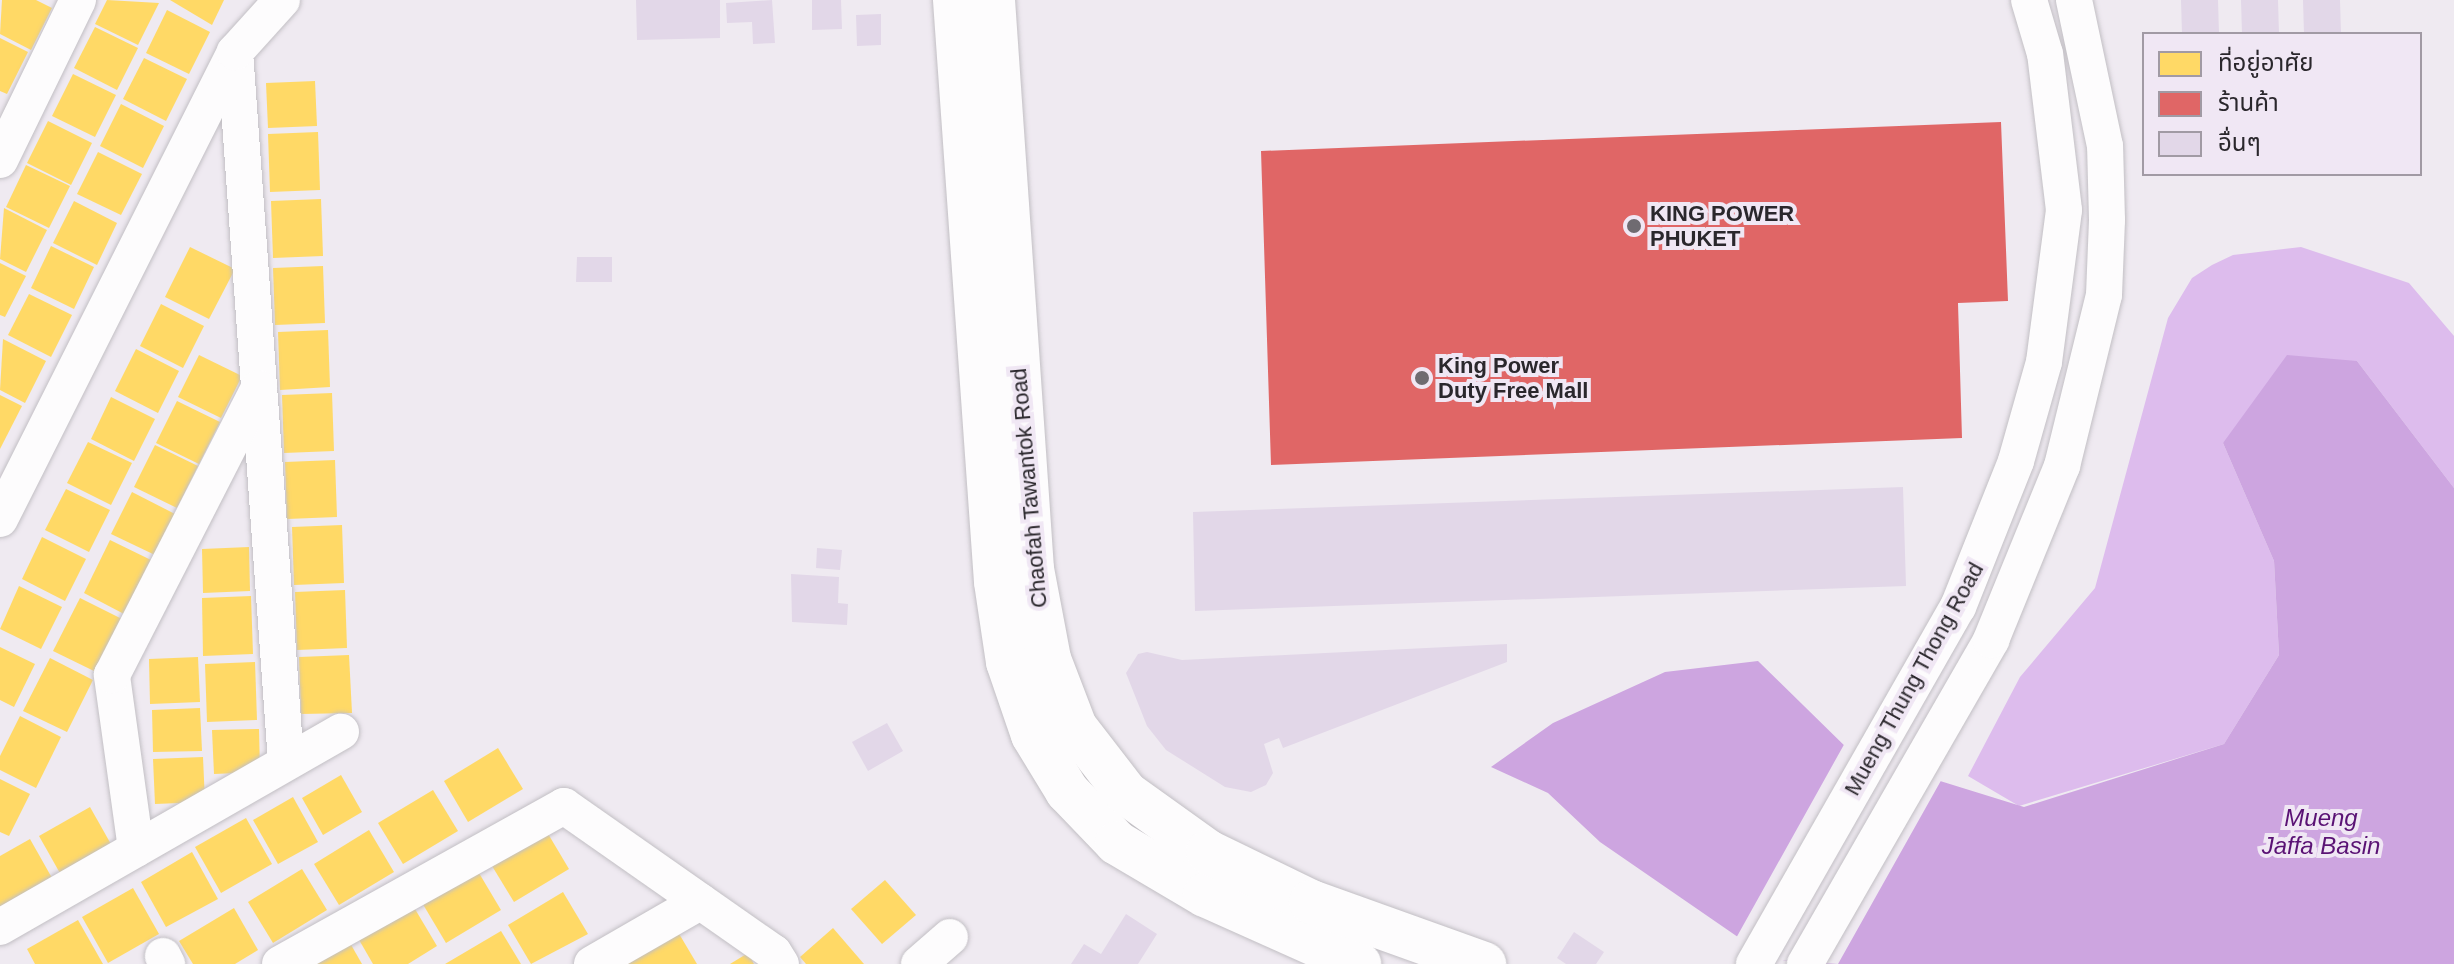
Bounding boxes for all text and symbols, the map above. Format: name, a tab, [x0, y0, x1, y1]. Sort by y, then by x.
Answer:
legend	[2142, 32, 2422, 176]
text: ที่อยู่อาศัย	[2218, 49, 2314, 76]
text: ร้านค้า	[2218, 89, 2279, 116]
text: อื่นๆ	[2218, 129, 2261, 156]
place label: KING POWER PHUKET	[1650, 200, 1794, 252]
marker: KING POWER PHUKET	[1625, 217, 1643, 235]
place label: King Power Duty Free Mall	[1438, 352, 1588, 404]
street label: Chaofah Tawantok Road	[1005, 367, 1053, 609]
marker: King Power Duty Free Mall	[1413, 369, 1431, 387]
street label: Mueng Thung Thong Road	[1839, 558, 1989, 800]
water label: Mueng Jaffa Basin	[2262, 804, 2380, 860]

